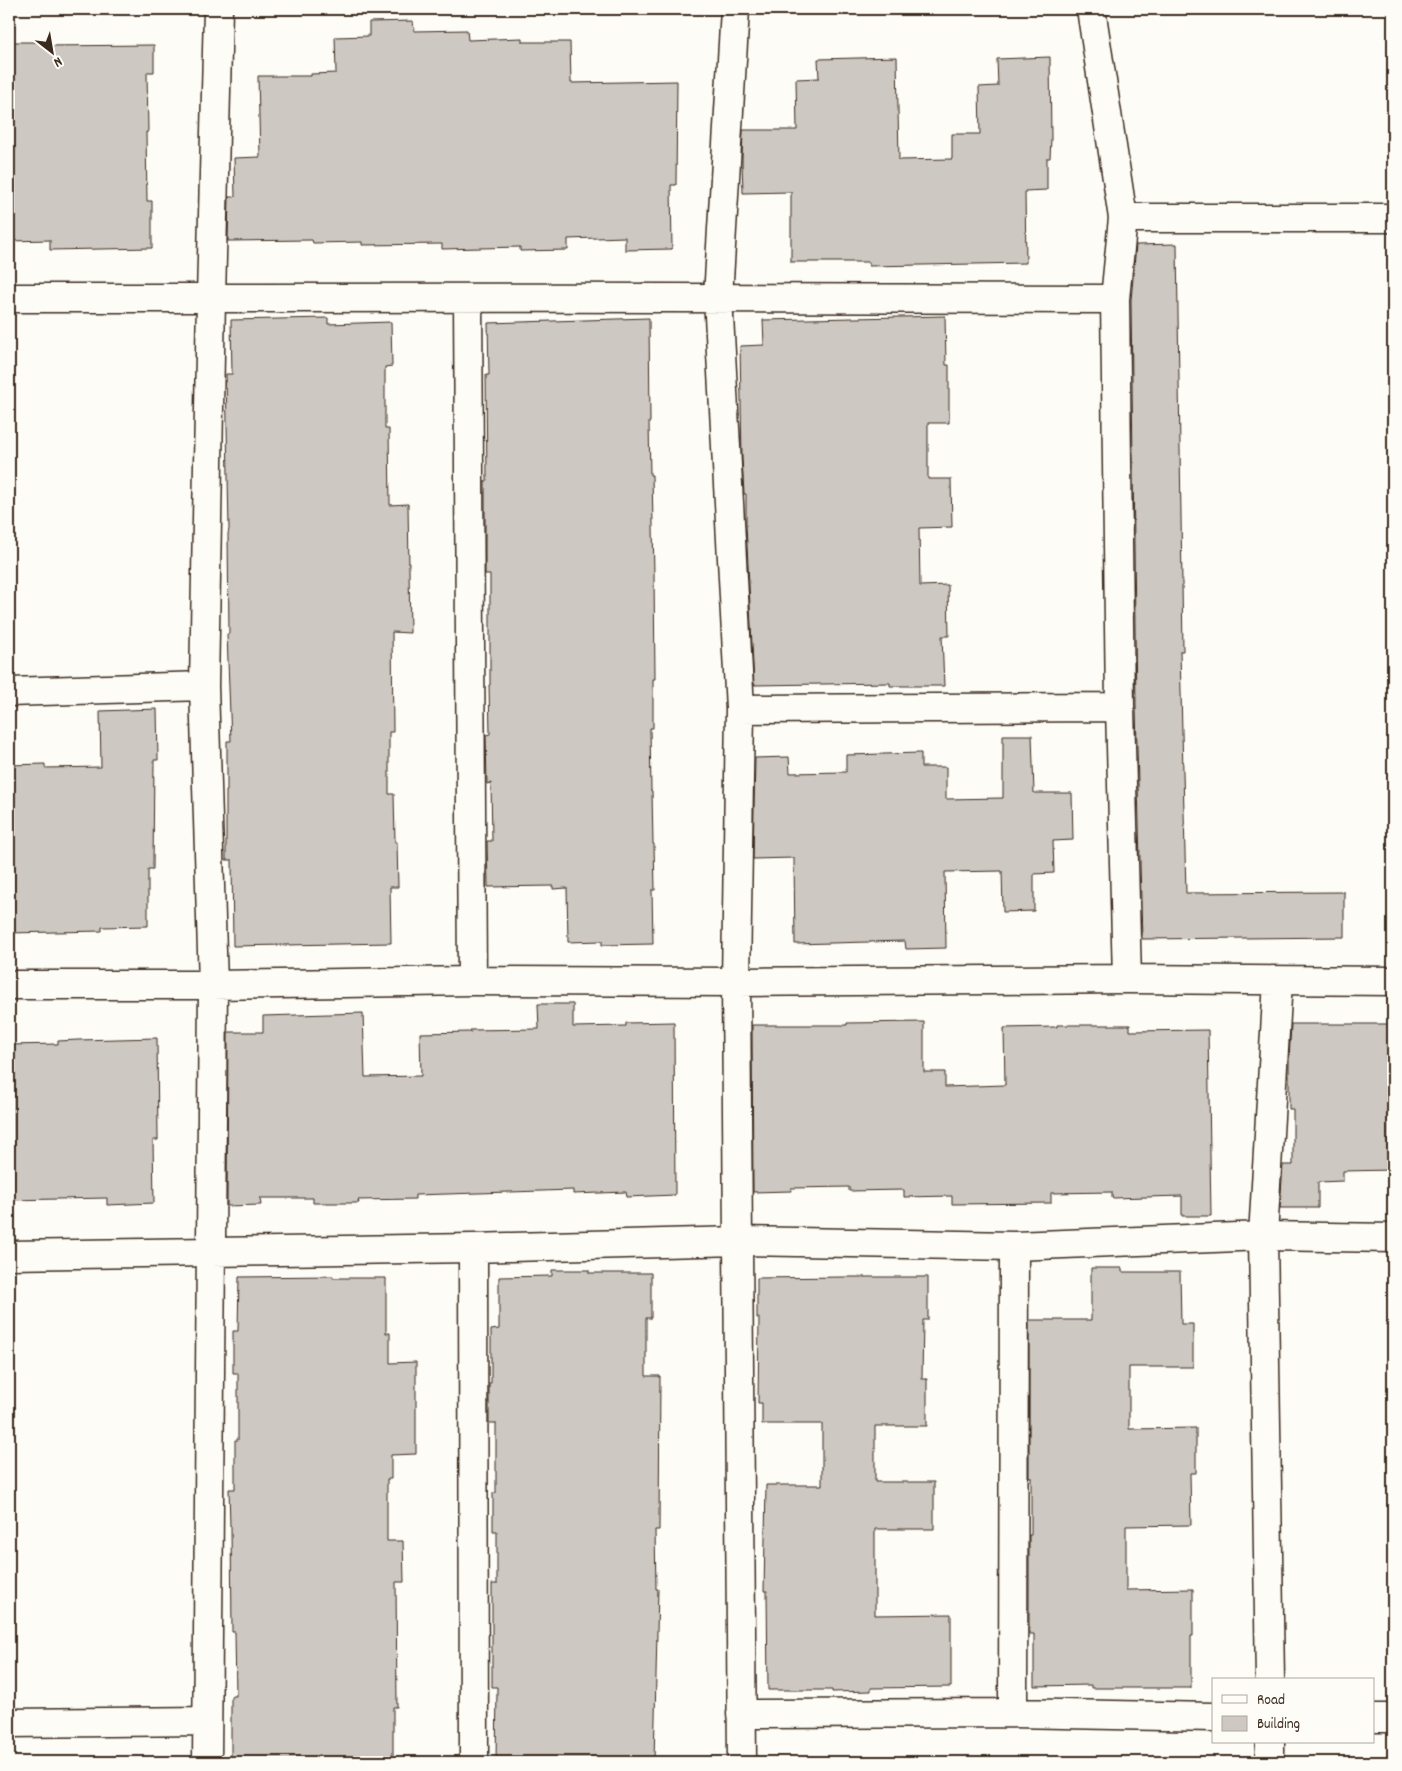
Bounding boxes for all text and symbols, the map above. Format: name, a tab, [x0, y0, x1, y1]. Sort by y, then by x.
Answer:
north arrow	[28, 28, 78, 78]
text: N	[49, 51, 66, 72]
legend	[1212, 1678, 1374, 1744]
text: Road	[1257, 1690, 1285, 1712]
text: Building	[1257, 1714, 1300, 1736]

